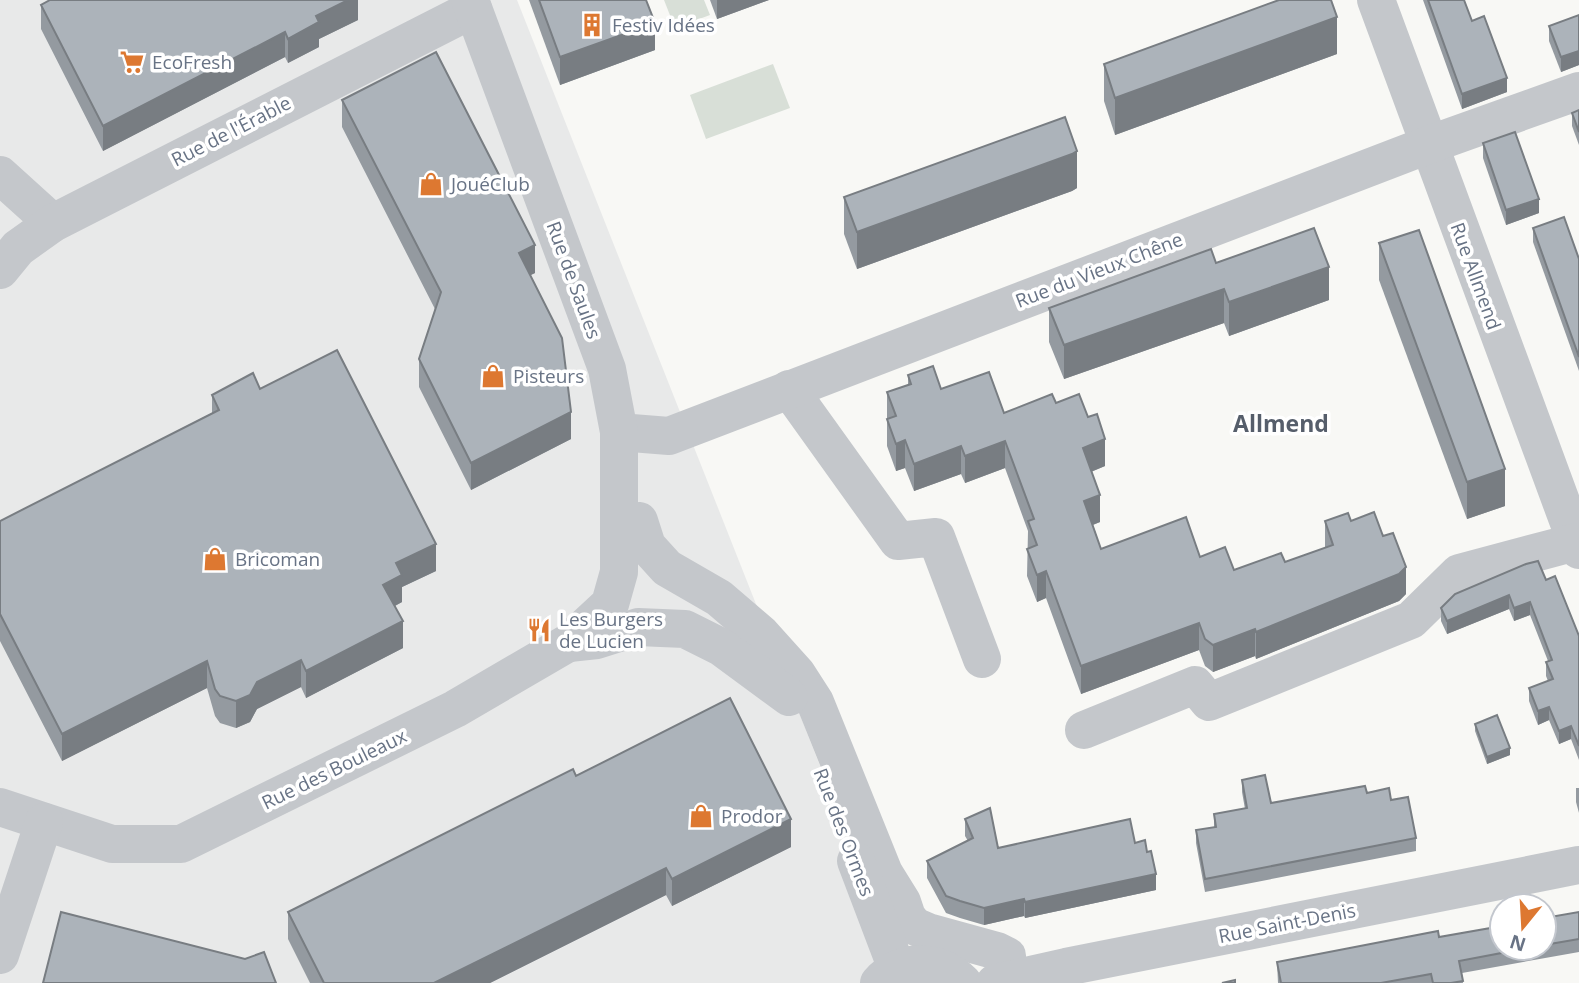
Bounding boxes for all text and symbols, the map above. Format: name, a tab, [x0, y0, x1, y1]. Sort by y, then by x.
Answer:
building icon: Festiv Idées	[578, 11, 606, 39]
place label: Festiv Idées	[612, 12, 715, 38]
supermarket icon: EcoFresh	[118, 48, 146, 76]
place label: EcoFresh	[152, 49, 232, 75]
street label: Rue de l'Érable	[167, 90, 295, 172]
shop icon: JouéClub	[417, 170, 445, 198]
place label: JouéClub	[449, 171, 530, 197]
street label: Rue de Saules	[541, 218, 607, 342]
street label: Rue Allmend	[1445, 219, 1507, 333]
street label: Rue du Vieux Chêne	[1012, 226, 1186, 314]
shop icon: Pisteurs	[479, 362, 507, 390]
place label: Pisteurs	[513, 363, 584, 389]
district label: Allmend	[1233, 407, 1329, 439]
shop icon: Bricoman	[201, 545, 229, 573]
place label: Bricoman	[235, 546, 320, 572]
place label: Les Burgers de Lucien	[559, 606, 663, 654]
restaurant icon: Les Burgers de Lucien	[525, 616, 553, 644]
street label: Rue des Bouleaux	[257, 723, 411, 815]
street label: Rue des Ormes	[808, 764, 880, 900]
shop icon: Prodor	[687, 802, 715, 830]
place label: Prodor	[721, 803, 783, 829]
north arrow	[1488, 892, 1558, 962]
street label: Rue Saint-Denis	[1216, 897, 1358, 949]
text: N	[1506, 928, 1529, 958]

